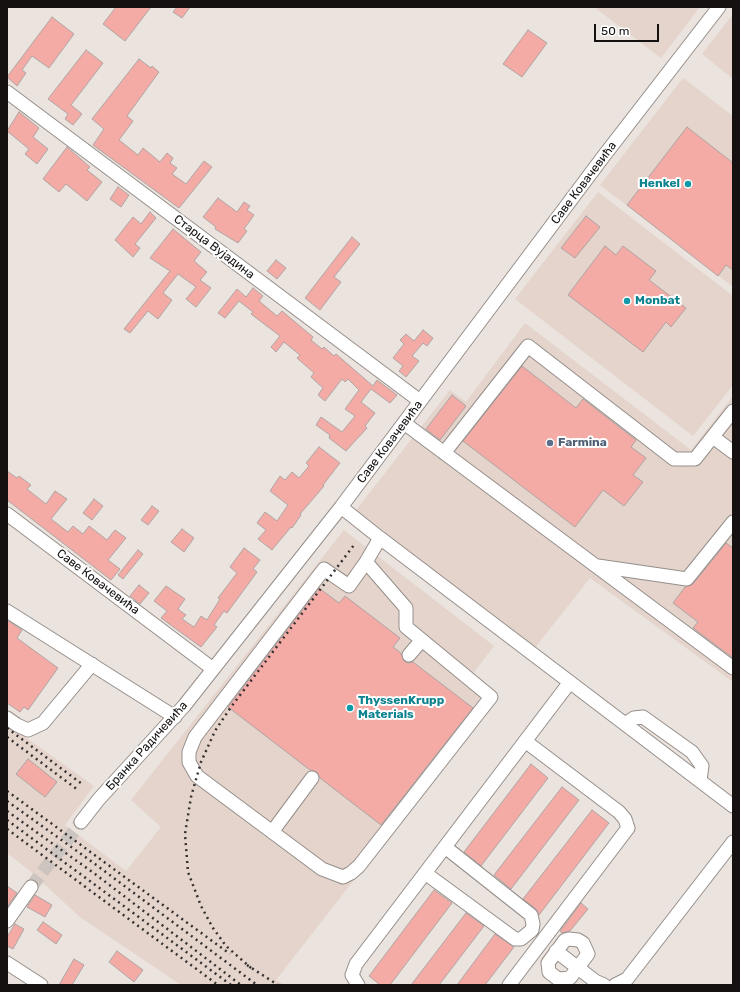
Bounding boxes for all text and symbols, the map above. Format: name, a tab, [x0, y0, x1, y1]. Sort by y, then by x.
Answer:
scale bar	[596, 16, 661, 42]
text: 50 m	[601, 24, 629, 38]
street label: Саве Ковачевића	[548, 139, 620, 227]
place label: Henkel	[639, 177, 680, 191]
marker: Henkel	[683, 179, 693, 189]
street label: Старца Вујадина	[171, 212, 257, 282]
place label: Monbat	[635, 294, 680, 308]
marker: Monbat	[622, 296, 632, 306]
street label: Саве Ковачевића	[354, 398, 426, 486]
place label: Farmina	[558, 436, 607, 450]
marker: Farmina	[545, 438, 555, 448]
street label: Саве Ковачевића	[54, 546, 142, 618]
place label: ThyssenKrupp Materials	[358, 694, 444, 722]
street label: Бранка Радичевића	[103, 698, 191, 794]
marker: ThyssenKrupp Materials	[345, 703, 355, 713]

